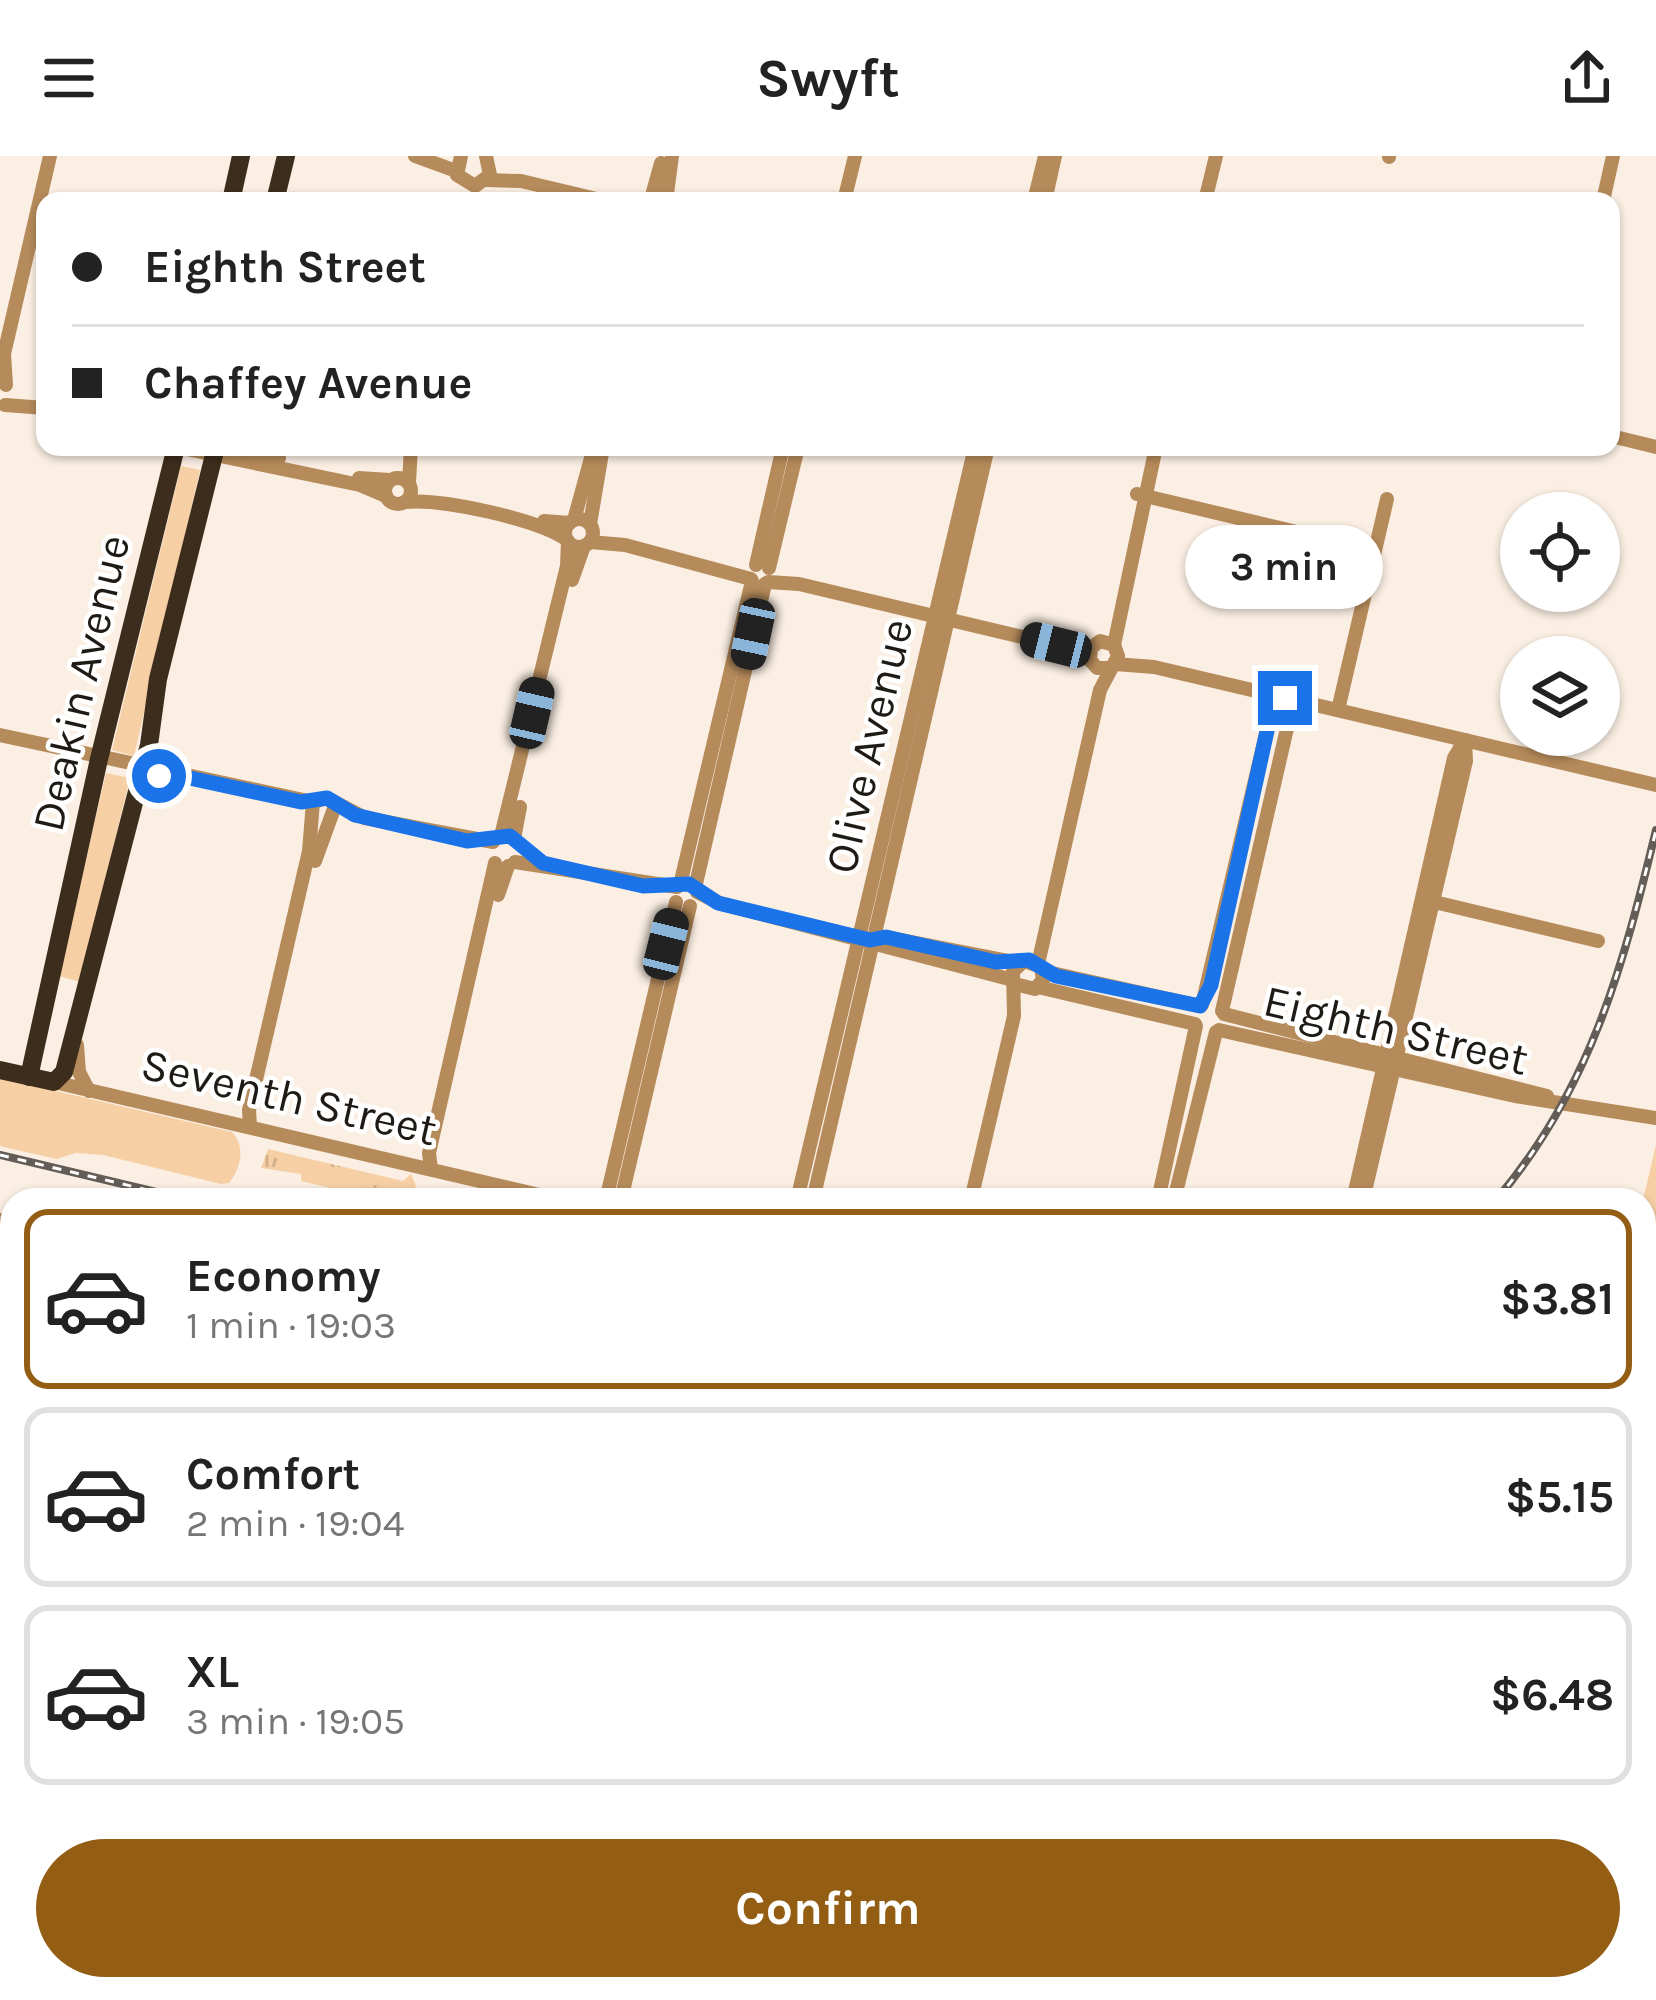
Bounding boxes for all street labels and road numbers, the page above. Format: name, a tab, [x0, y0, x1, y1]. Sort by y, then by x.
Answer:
street label: Deakin Avenue	[22, 530, 140, 836]
street label: Olive Avenue	[814, 614, 924, 878]
street label: Eighth Street	[1259, 974, 1533, 1087]
street label: Seventh Street	[136, 1038, 442, 1156]

